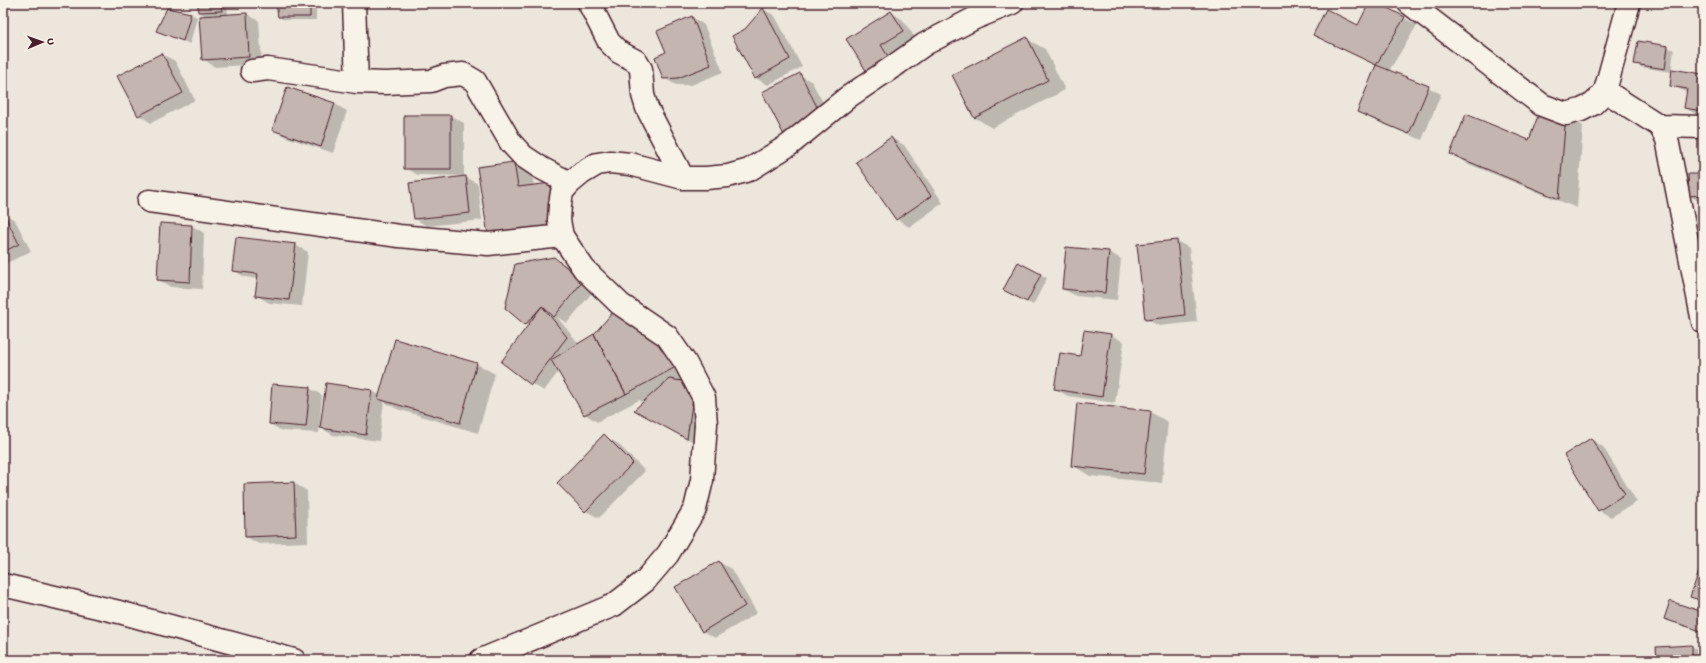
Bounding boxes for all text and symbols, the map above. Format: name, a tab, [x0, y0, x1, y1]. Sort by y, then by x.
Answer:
north arrow	[22, 22, 62, 62]
text: U	[44, 38, 56, 46]

